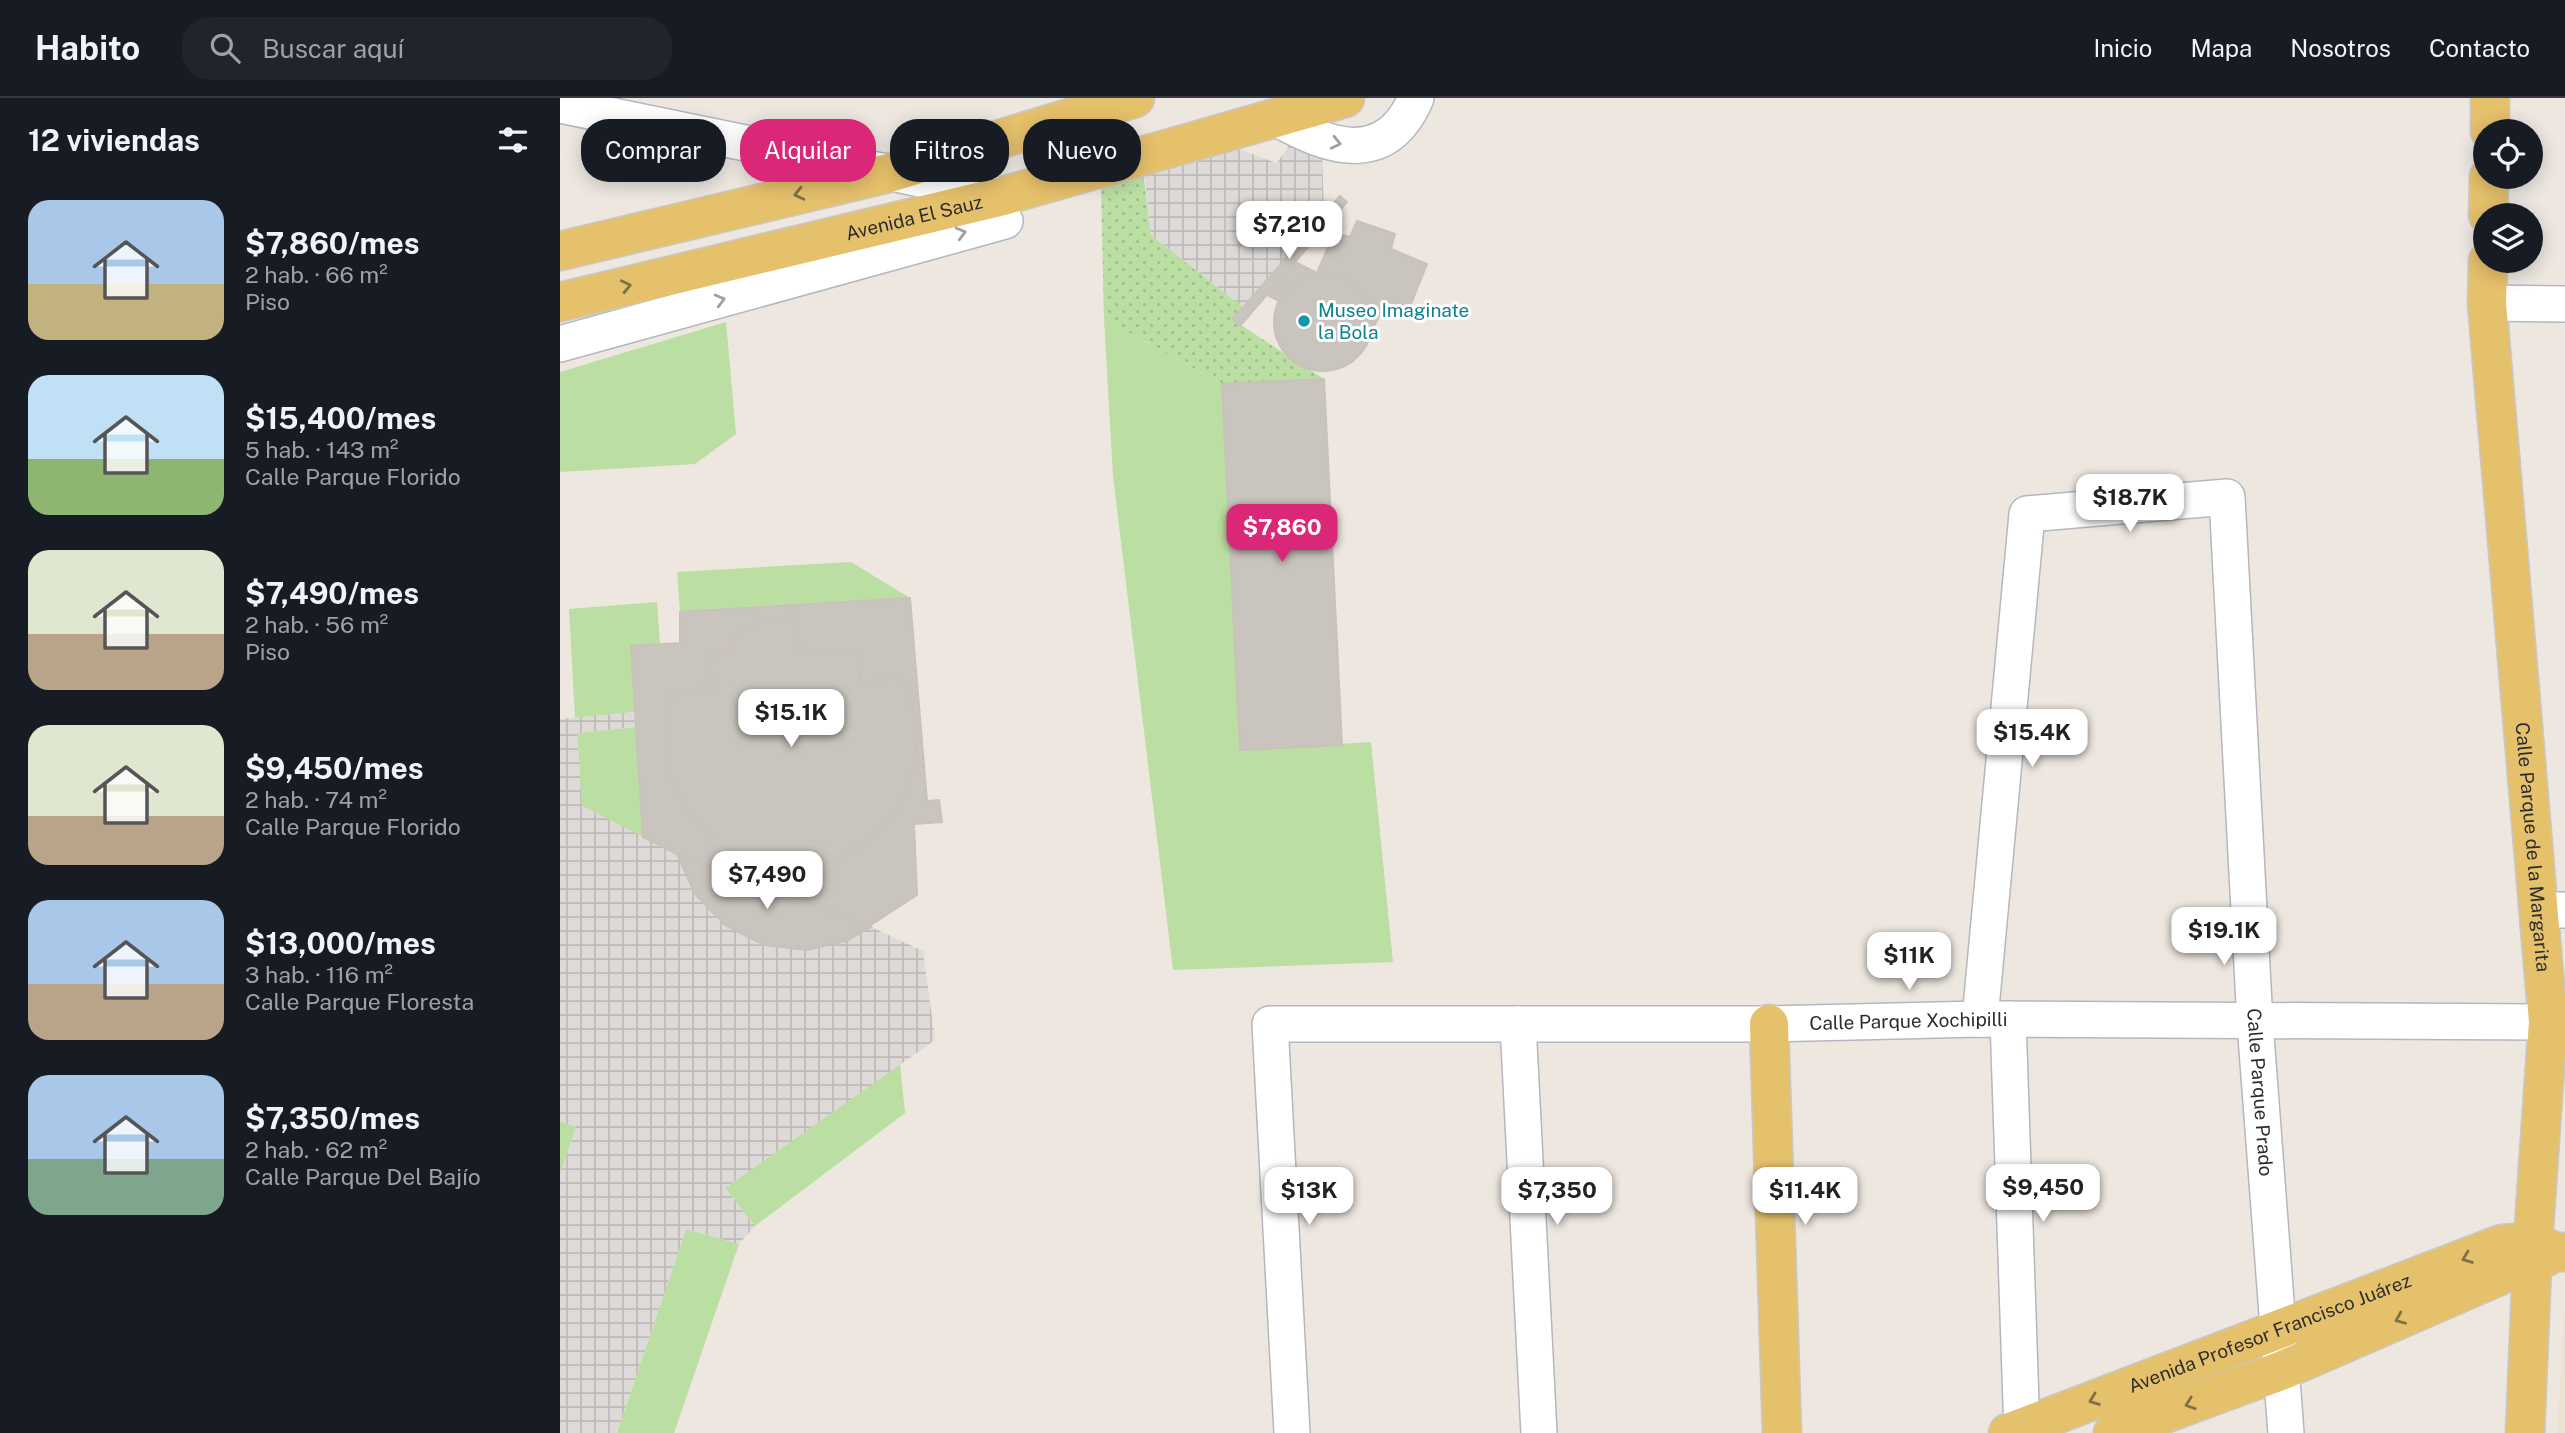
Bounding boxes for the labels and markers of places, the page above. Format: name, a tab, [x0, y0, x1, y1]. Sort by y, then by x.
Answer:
pin: $7,210	[1232, 202, 1346, 261]
place label: Museo Imaginate la Bola	[1318, 299, 1469, 343]
marker: Museo Imaginate la Bola	[1296, 313, 1312, 329]
pin: $18.7K	[2073, 474, 2187, 534]
pin: $7,860	[1225, 504, 1339, 564]
pin: $15.1K	[734, 690, 848, 749]
pin: $15.4K	[1975, 710, 2089, 769]
pin: $7,490	[710, 852, 824, 911]
pin: $19.1K	[2167, 908, 2281, 967]
pin: $11K	[1868, 932, 1950, 992]
pin: $9,450	[1986, 1164, 2100, 1224]
pin: $13K	[1268, 1168, 1350, 1227]
pin: $7,350	[1500, 1168, 1614, 1227]
pin: $11.4K	[1748, 1168, 1862, 1227]

